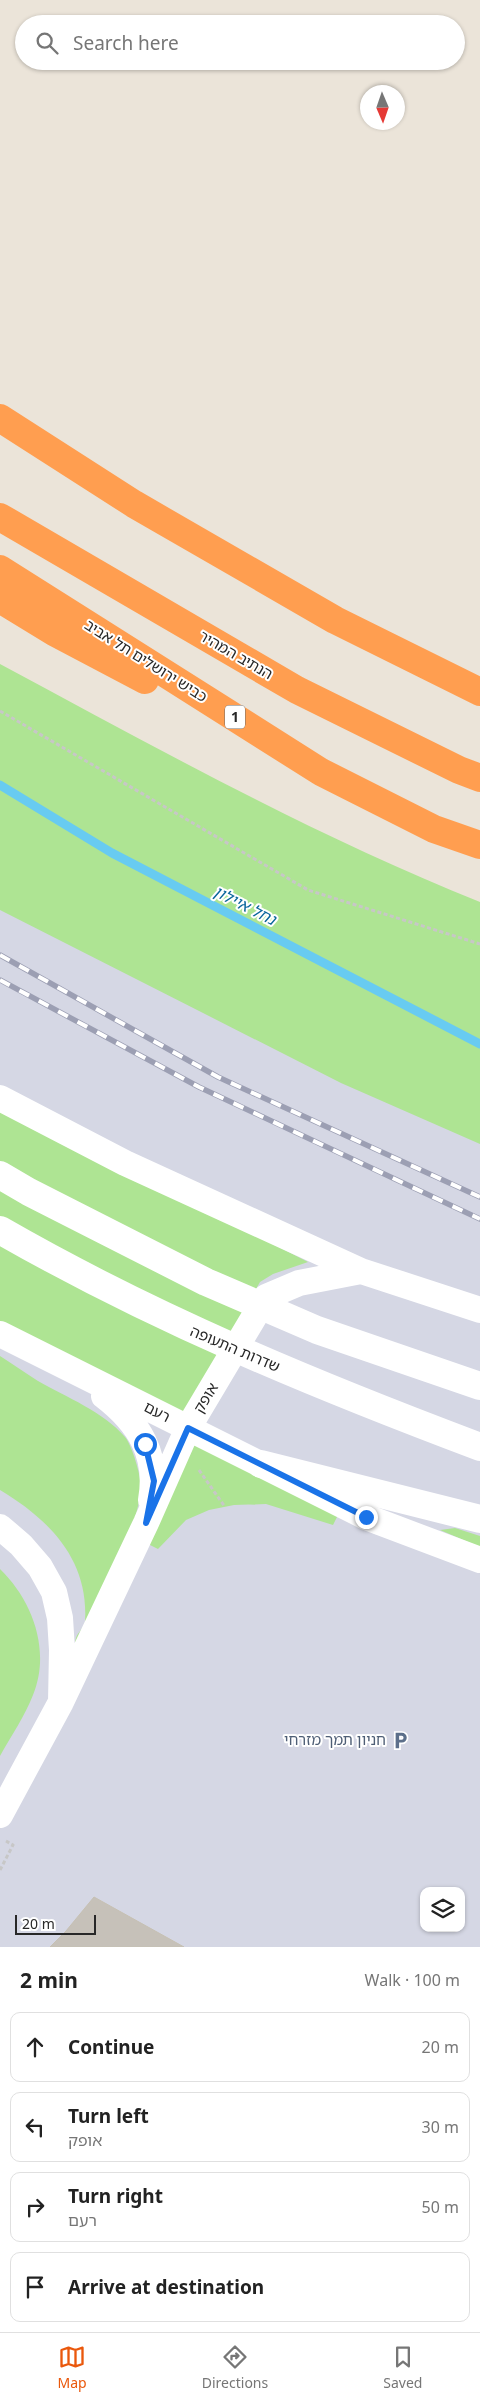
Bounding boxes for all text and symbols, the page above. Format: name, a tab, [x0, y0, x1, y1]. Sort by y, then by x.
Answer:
search box	[15, 15, 465, 70]
icon: search	[33, 29, 61, 57]
text: Search here	[73, 30, 179, 56]
north arrow	[360, 85, 405, 130]
street label: כביש ירושלים תל אביב	[81, 614, 212, 706]
street label: הנתיב המהיר	[196, 625, 277, 683]
road number: 1	[225, 706, 245, 729]
water label: נחל איילון	[210, 880, 281, 930]
street label: שדרות התעופה	[187, 1320, 283, 1376]
street label: אופק	[188, 1379, 222, 1416]
street label: רעם	[141, 1396, 174, 1426]
route start	[134, 1433, 157, 1456]
route end	[355, 1506, 378, 1529]
place label: חניון תמך מזרחי	[284, 1729, 386, 1749]
parking icon: חניון תמך מזרחי	[390, 1730, 410, 1750]
map controls	[420, 1887, 465, 1932]
button: layers	[420, 1887, 465, 1932]
scale bar	[15, 1912, 96, 1935]
text: 20 m	[22, 1914, 55, 1933]
text: 2 min	[20, 1966, 78, 1994]
text: Walk · 100 m	[365, 1969, 460, 1991]
icon: ahead	[21, 2033, 49, 2061]
text: Continue	[68, 2034, 154, 2060]
text: 20 m	[422, 2036, 459, 2058]
text: Turn left	[68, 2103, 149, 2129]
icon: left	[21, 2113, 49, 2141]
text: 30 m	[422, 2116, 459, 2138]
text: אופק	[68, 2129, 102, 2151]
text: Turn right	[68, 2183, 163, 2209]
icon: right	[21, 2193, 49, 2221]
text: 50 m	[422, 2196, 459, 2218]
text: רעם	[68, 2209, 97, 2231]
icon: arrive	[21, 2273, 49, 2301]
text: Arrive at destination	[68, 2274, 264, 2300]
tab: Map	[58, 2343, 87, 2392]
tab: Directions	[202, 2343, 268, 2392]
tab: Saved	[383, 2343, 422, 2392]

